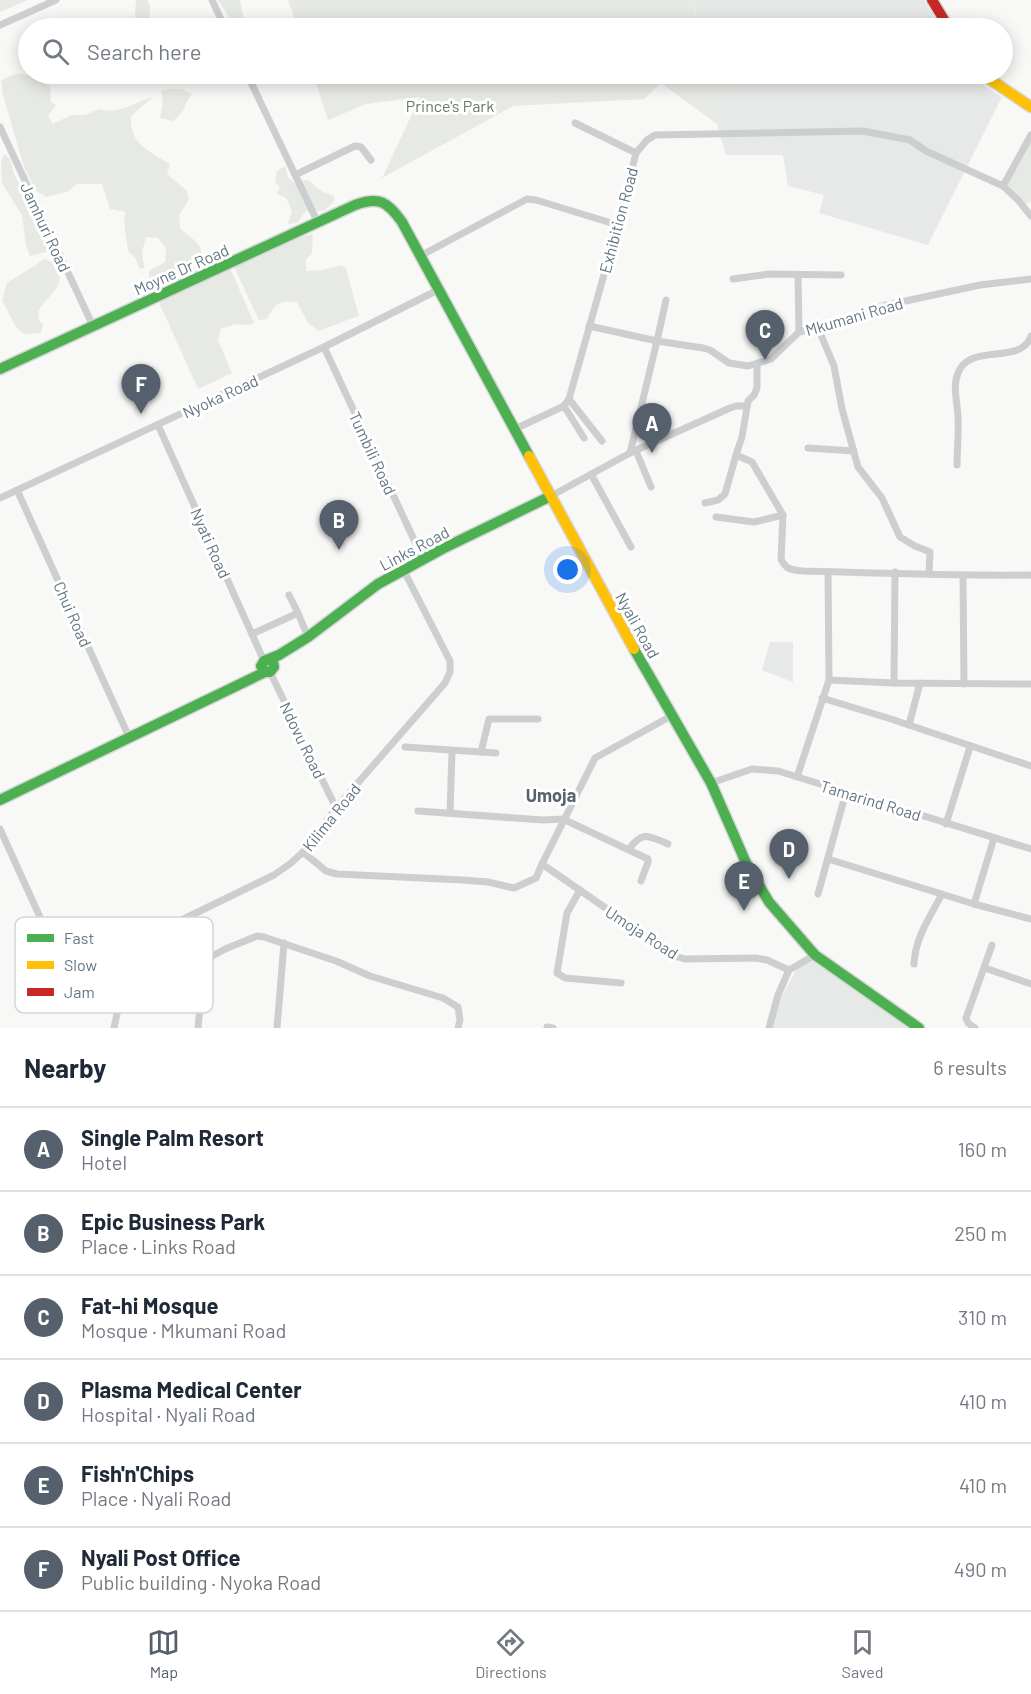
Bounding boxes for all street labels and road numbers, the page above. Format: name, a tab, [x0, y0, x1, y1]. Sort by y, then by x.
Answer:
street label: Exhibition Road	[595, 165, 641, 275]
street label: Jamhuri Road	[17, 179, 75, 275]
street label: Moyne Dr Road	[131, 240, 231, 298]
street label: Mkumani Road	[803, 293, 905, 339]
street label: Nyoka Road	[179, 370, 261, 422]
street label: Tumbili Road	[346, 408, 400, 498]
street label: Nyati Road	[187, 505, 235, 581]
street label: Links Road	[376, 522, 452, 574]
street label: Chui Road	[50, 578, 96, 650]
street label: Nyali Road	[612, 589, 664, 661]
street label: Ndovu Road	[276, 699, 330, 781]
street label: Tamarind Road	[818, 776, 924, 824]
street label: Kilima Road	[298, 779, 364, 855]
street label: Umoja Road	[602, 901, 682, 963]

